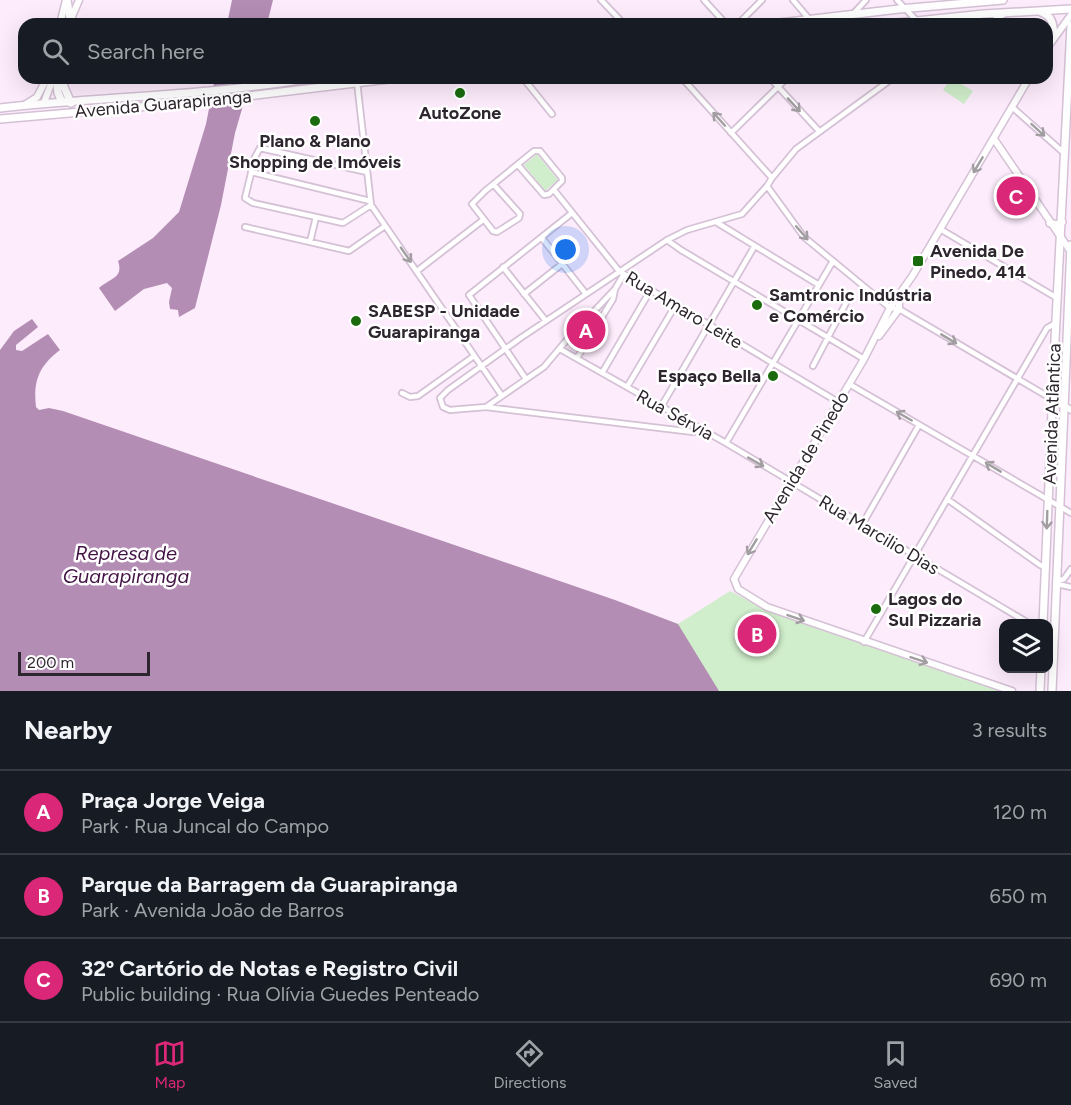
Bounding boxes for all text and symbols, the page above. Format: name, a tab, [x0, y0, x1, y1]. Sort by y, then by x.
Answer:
search box	[18, 18, 1053, 84]
icon: search	[39, 35, 72, 68]
text: Search here	[87, 38, 205, 65]
street label: Avenida Guarapiranga	[74, 85, 252, 123]
marker: AutoZone	[453, 86, 467, 100]
one-way arrow	[787, 97, 801, 112]
place label: AutoZone	[419, 102, 501, 124]
one-way arrow	[712, 111, 726, 127]
marker: Plano & Plano Shopping de Imóveis	[308, 114, 322, 128]
one-way arrow	[1031, 123, 1046, 137]
place label: Plano & Plano Shopping de Imóveis	[229, 130, 402, 173]
one-way arrow	[972, 156, 984, 173]
pin: C	[996, 174, 1036, 218]
one-way arrow	[795, 225, 808, 241]
your location	[551, 235, 580, 264]
place label: Avenida De Pinedo, 414	[930, 240, 1026, 283]
one-way arrow	[400, 247, 412, 263]
marker: Avenida De Pinedo, 414	[911, 254, 925, 268]
street label: Rua Amaro Leite	[622, 266, 747, 354]
place label: Samtronic Indústria e Comércio	[769, 284, 932, 327]
marker: Samtronic Indústria e Comércio	[750, 298, 764, 312]
place label: SABESP - Unidade Guarapiranga	[368, 300, 520, 343]
pin: A	[566, 308, 606, 352]
marker: SABESP - Unidade Guarapiranga	[349, 314, 363, 328]
one-way arrow	[940, 334, 957, 346]
street label: Avenida Atlântica	[1039, 343, 1065, 485]
place label: Espaço Bella	[658, 365, 761, 387]
marker: Espaço Bella	[766, 369, 780, 383]
street label: Rua Sérvia	[633, 385, 717, 445]
street label: Avenida de Pinedo	[758, 387, 854, 527]
one-way arrow	[896, 410, 913, 422]
one-way arrow	[747, 456, 764, 468]
one-way arrow	[985, 461, 1002, 473]
street label: Rua Marcilio Dias	[815, 490, 943, 580]
one-way arrow	[1042, 510, 1053, 530]
one-way arrow	[746, 538, 758, 555]
water label: Represa de Guarapiranga	[63, 541, 189, 588]
place label: Lagos do Sul Pizzaria	[888, 588, 981, 631]
marker: Lagos do Sul Pizzaria	[869, 602, 883, 616]
pin: B	[738, 612, 777, 656]
one-way arrow	[786, 613, 805, 624]
map controls	[999, 619, 1053, 673]
button: layers	[999, 619, 1053, 673]
scale bar	[18, 649, 150, 676]
text: 200 m	[27, 653, 74, 672]
one-way arrow	[909, 655, 928, 666]
text: Nearby	[24, 714, 112, 746]
text: 3 results	[972, 718, 1047, 742]
text: Praça Jorge Veiga	[81, 787, 265, 814]
text: A	[36, 800, 51, 824]
text: 120 m	[993, 800, 1047, 824]
text: Park · Rua Juncal do Campo	[81, 814, 329, 838]
text: Parque da Barragem da Guarapiranga	[81, 871, 458, 898]
text: B	[37, 884, 50, 908]
text: 650 m	[989, 884, 1047, 908]
text: Park · Avenida João de Barros	[81, 898, 344, 922]
text: 32º Cartório de Notas e Registro Civil	[81, 955, 458, 982]
text: C	[36, 968, 51, 992]
text: 690 m	[990, 968, 1047, 992]
text: Public building · Rua Olívia Guedes Penteado	[81, 982, 479, 1006]
tab: Map	[153, 1037, 186, 1092]
tab: Directions	[493, 1037, 566, 1092]
tab: Saved	[873, 1037, 918, 1092]

